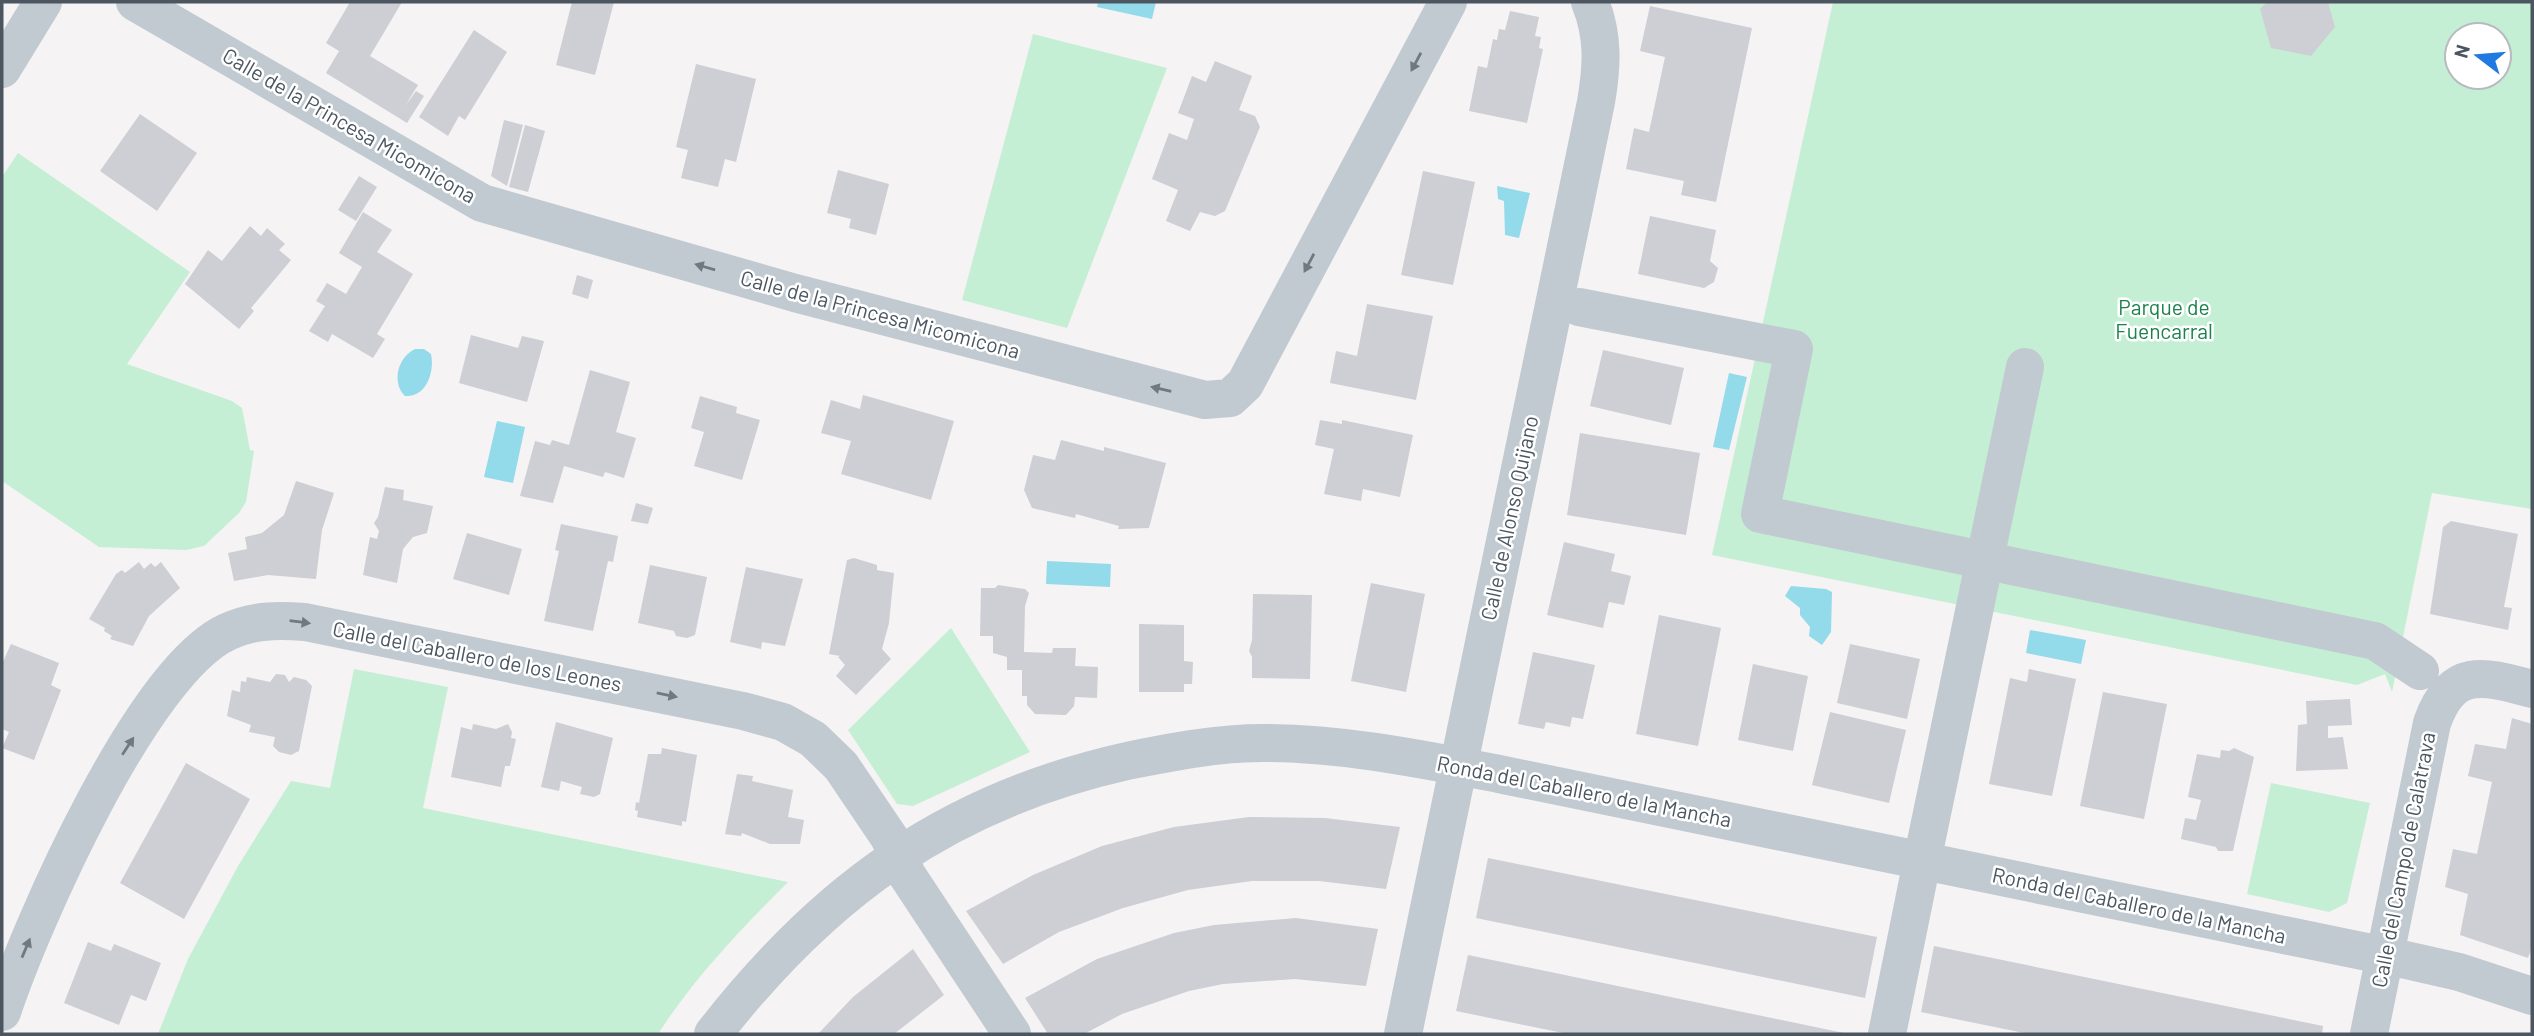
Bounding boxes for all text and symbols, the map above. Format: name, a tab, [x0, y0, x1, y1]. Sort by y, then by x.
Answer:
north arrow	[2443, 21, 2513, 91]
street label: Calle de la Princesa Micomicona	[219, 42, 481, 208]
text: N	[2448, 42, 2474, 60]
one-way arrow	[1410, 52, 1421, 72]
one-way arrow	[1304, 253, 1315, 273]
one-way arrow	[694, 262, 715, 272]
street label: Calle de la Princesa Micomicona	[738, 264, 1023, 363]
park label: Parque de Fuencarral	[2115, 294, 2213, 343]
one-way arrow	[1150, 383, 1172, 394]
street label: Calle de Alonso Quijano	[1475, 413, 1542, 622]
street label: Calle del Caballero de los Leones	[331, 615, 624, 696]
one-way arrow	[289, 617, 311, 628]
one-way arrow	[656, 690, 678, 701]
street label: Calle del Campo de Calatrava	[2365, 730, 2440, 990]
one-way arrow	[122, 736, 135, 755]
street label: Ronda del Caballero de la Mancha	[1435, 750, 1734, 831]
street label: Ronda del Caballero de la Mancha	[1990, 861, 2288, 948]
one-way arrow	[20, 938, 31, 959]

